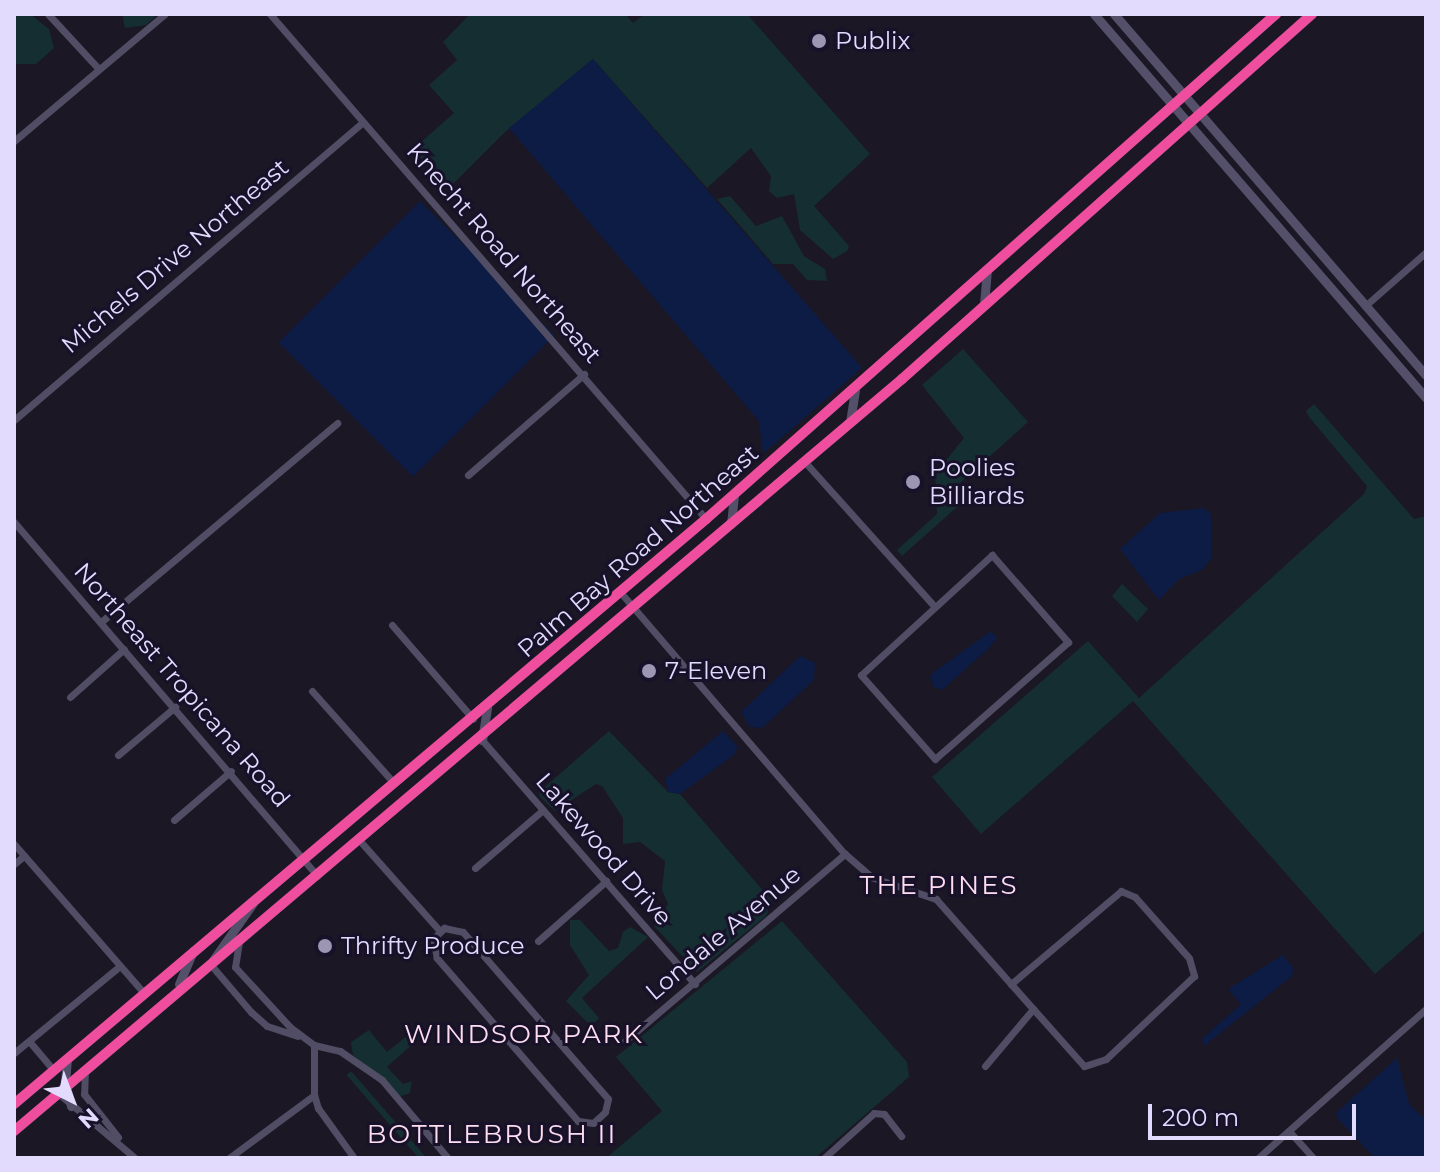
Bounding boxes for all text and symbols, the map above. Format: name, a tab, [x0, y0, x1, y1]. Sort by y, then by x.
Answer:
place label: Publix	[835, 27, 910, 55]
marker: Publix	[810, 32, 828, 50]
street label: Knecht Road Northeast	[400, 137, 608, 369]
street label: Michels Drive Northeast	[56, 153, 294, 359]
street label: Palm Bay Road Northeast	[512, 439, 764, 663]
place label: Poolies Billiards	[929, 454, 1024, 510]
marker: Poolies Billiards	[904, 473, 922, 491]
street label: Northeast Tropicana Road	[68, 557, 296, 813]
place label: 7-Eleven	[665, 657, 767, 685]
marker: 7-Eleven	[640, 662, 658, 680]
street label: Lakewood Drive	[530, 767, 678, 931]
street label: Londale Avenue	[640, 860, 806, 1006]
district label: THE PINES	[859, 870, 1019, 902]
place label: Thrifty Produce	[341, 932, 524, 960]
marker: Thrifty Produce	[316, 937, 334, 955]
district label: WINDSOR PARK	[404, 1019, 644, 1051]
north arrow	[32, 1060, 112, 1140]
scale bar	[1152, 1088, 1360, 1138]
text: N	[73, 1102, 104, 1134]
text: 200 m	[1162, 1103, 1239, 1132]
district label: BOTTLEBRUSH II	[367, 1119, 617, 1151]

